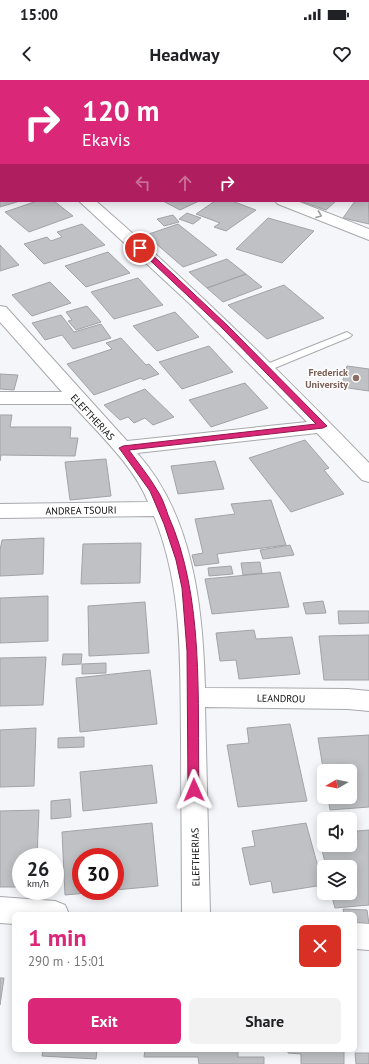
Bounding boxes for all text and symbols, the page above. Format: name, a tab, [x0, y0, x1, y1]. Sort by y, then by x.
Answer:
text: 15:00	[20, 5, 58, 24]
icon: back	[16, 43, 38, 65]
text: Headway	[149, 43, 220, 66]
icon: heart	[331, 43, 353, 65]
text: 120 m	[82, 92, 159, 129]
icon: right	[16, 96, 68, 148]
text: Ekavis	[82, 128, 130, 151]
icon: left	[132, 172, 154, 194]
icon: ahead	[174, 172, 196, 194]
icon: right	[216, 172, 238, 194]
one-way arrow	[316, 211, 323, 219]
pin	[123, 231, 157, 265]
icon: arrive	[129, 237, 151, 259]
place label: Frederick University	[305, 366, 348, 391]
marker: Frederick University	[351, 373, 361, 383]
street label: ELEFTHERIAS	[68, 391, 117, 443]
street label: ANDREA TSOURI	[45, 503, 117, 518]
street label: LEANDROU	[257, 692, 305, 705]
north arrow	[317, 764, 357, 804]
map controls	[317, 764, 357, 900]
position arrow	[173, 769, 215, 811]
button: sound	[317, 812, 357, 852]
street label: ELEFTHERIAS	[188, 828, 203, 886]
speed limit sign: 30	[72, 848, 124, 900]
text: 26	[27, 856, 49, 882]
button: layers	[317, 860, 357, 900]
text: km/h	[27, 877, 49, 890]
text: 1 min	[28, 922, 87, 953]
button: close	[299, 925, 341, 967]
text: 290 m · 15:01	[28, 953, 105, 970]
button: Exit	[28, 998, 181, 1044]
button: Share	[189, 998, 341, 1044]

